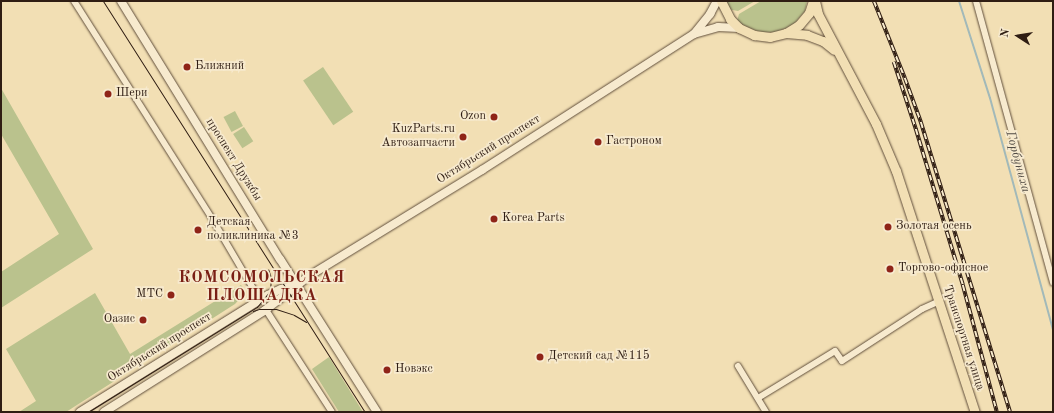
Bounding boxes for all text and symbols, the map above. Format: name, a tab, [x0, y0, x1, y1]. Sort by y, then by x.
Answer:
north arrow	[998, 16, 1038, 56]
text: N	[1000, 28, 1012, 39]
place label: Ближний	[195, 60, 244, 74]
marker: Ближний	[182, 62, 192, 72]
place label: Шери	[116, 87, 147, 101]
marker: Шери	[103, 89, 113, 99]
place label: Ozon	[460, 110, 486, 124]
street label: Октябрьский проспект	[435, 112, 543, 188]
marker: Ozon	[489, 112, 499, 122]
street label: проспект Дружбы	[202, 116, 264, 204]
place label: KuzParts.ru Автозапчасти	[381, 123, 455, 151]
water label: Горбуниха	[1001, 129, 1033, 195]
marker: KuzParts.ru Автозапчасти	[458, 132, 468, 142]
place label: Гастроном	[606, 135, 662, 149]
marker: Гастроном	[593, 137, 603, 147]
place label: Korea Parts	[502, 212, 565, 226]
marker: Korea Parts	[489, 214, 499, 224]
place label: Детская поликлиника №3	[207, 216, 299, 244]
place label: Золотая осень	[896, 220, 972, 234]
marker: Золотая осень	[883, 222, 893, 232]
marker: Детская поликлиника №3	[192, 224, 204, 236]
place label: Торгово-офисное	[898, 262, 988, 276]
marker: Торгово-офисное	[885, 264, 895, 274]
district label: КОМСОМОЛЬСКАЯ ПЛОЩАДКА	[178, 268, 346, 306]
street label: Транспортная улица	[939, 284, 987, 392]
place label: МТС	[136, 288, 163, 302]
marker: МТС	[166, 290, 176, 300]
street label: Октябрьский проспект	[106, 310, 214, 386]
place label: Оазис	[104, 313, 135, 327]
marker: Оазис	[138, 315, 148, 325]
place label: Детский сад №115	[548, 350, 650, 364]
marker: Детский сад №115	[535, 352, 545, 362]
place label: Новэкс	[395, 363, 433, 377]
marker: Новэкс	[382, 365, 392, 375]

